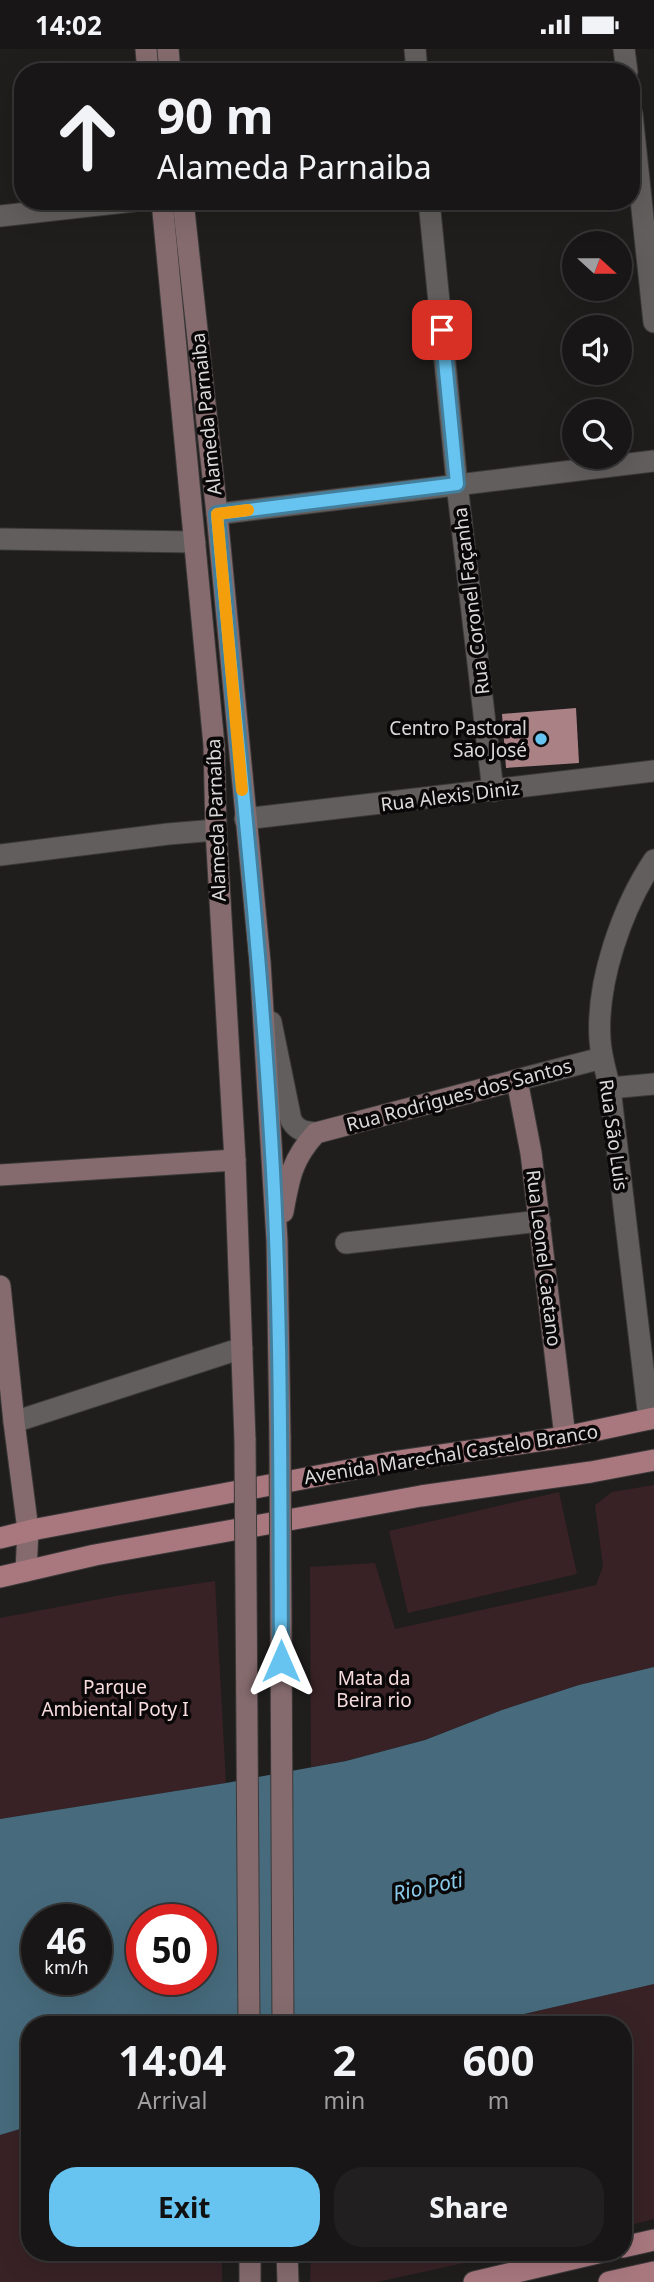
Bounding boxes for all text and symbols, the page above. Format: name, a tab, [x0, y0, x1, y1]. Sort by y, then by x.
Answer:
text: 14:02	[35, 7, 102, 43]
text: 90 m	[157, 82, 274, 148]
icon: ahead	[42, 91, 133, 182]
text: Alameda Parnaiba	[157, 145, 432, 188]
north arrow	[562, 231, 632, 301]
map controls	[562, 231, 632, 469]
pin	[412, 300, 472, 360]
icon: arrive	[423, 311, 461, 349]
button: sound	[562, 315, 632, 385]
street label: Alameda Parnaiba	[185, 332, 227, 496]
button: search	[562, 399, 632, 469]
street label: Rua Coronel Façanha	[447, 506, 495, 696]
place label: Centro Pastoral São José	[389, 715, 527, 763]
marker: Centro Pastoral São José	[533, 731, 549, 747]
street label: Alameda Parnaíba	[200, 738, 232, 902]
street label: Rua Alexis Diniz	[379, 775, 521, 817]
street label: Rua Rodrigues dos Santos	[343, 1052, 575, 1138]
street label: Rua São Luis	[593, 1078, 635, 1192]
street label: Rua Leonel Caetano	[520, 1168, 568, 1348]
street label: Avenida Marechal Castelo Branco	[302, 1418, 600, 1490]
position arrow	[244, 1624, 318, 1698]
park label: Mata da Beira rio	[336, 1665, 412, 1713]
park label: Parque Ambiental Poty I	[41, 1674, 189, 1722]
water label: Rio Poti	[390, 1865, 466, 1907]
speed limit sign: 50	[126, 1904, 217, 1995]
text: 46	[46, 1917, 87, 1964]
text: km/h	[44, 1955, 89, 1979]
text: 14:04	[118, 2031, 226, 2088]
text: 2	[332, 2031, 356, 2088]
text: 600	[463, 2031, 535, 2088]
text: Arrival	[137, 2084, 207, 2116]
text: min	[324, 2084, 365, 2116]
text: m	[488, 2084, 509, 2116]
button: Exit	[49, 2167, 320, 2247]
button: Share	[334, 2167, 604, 2247]

